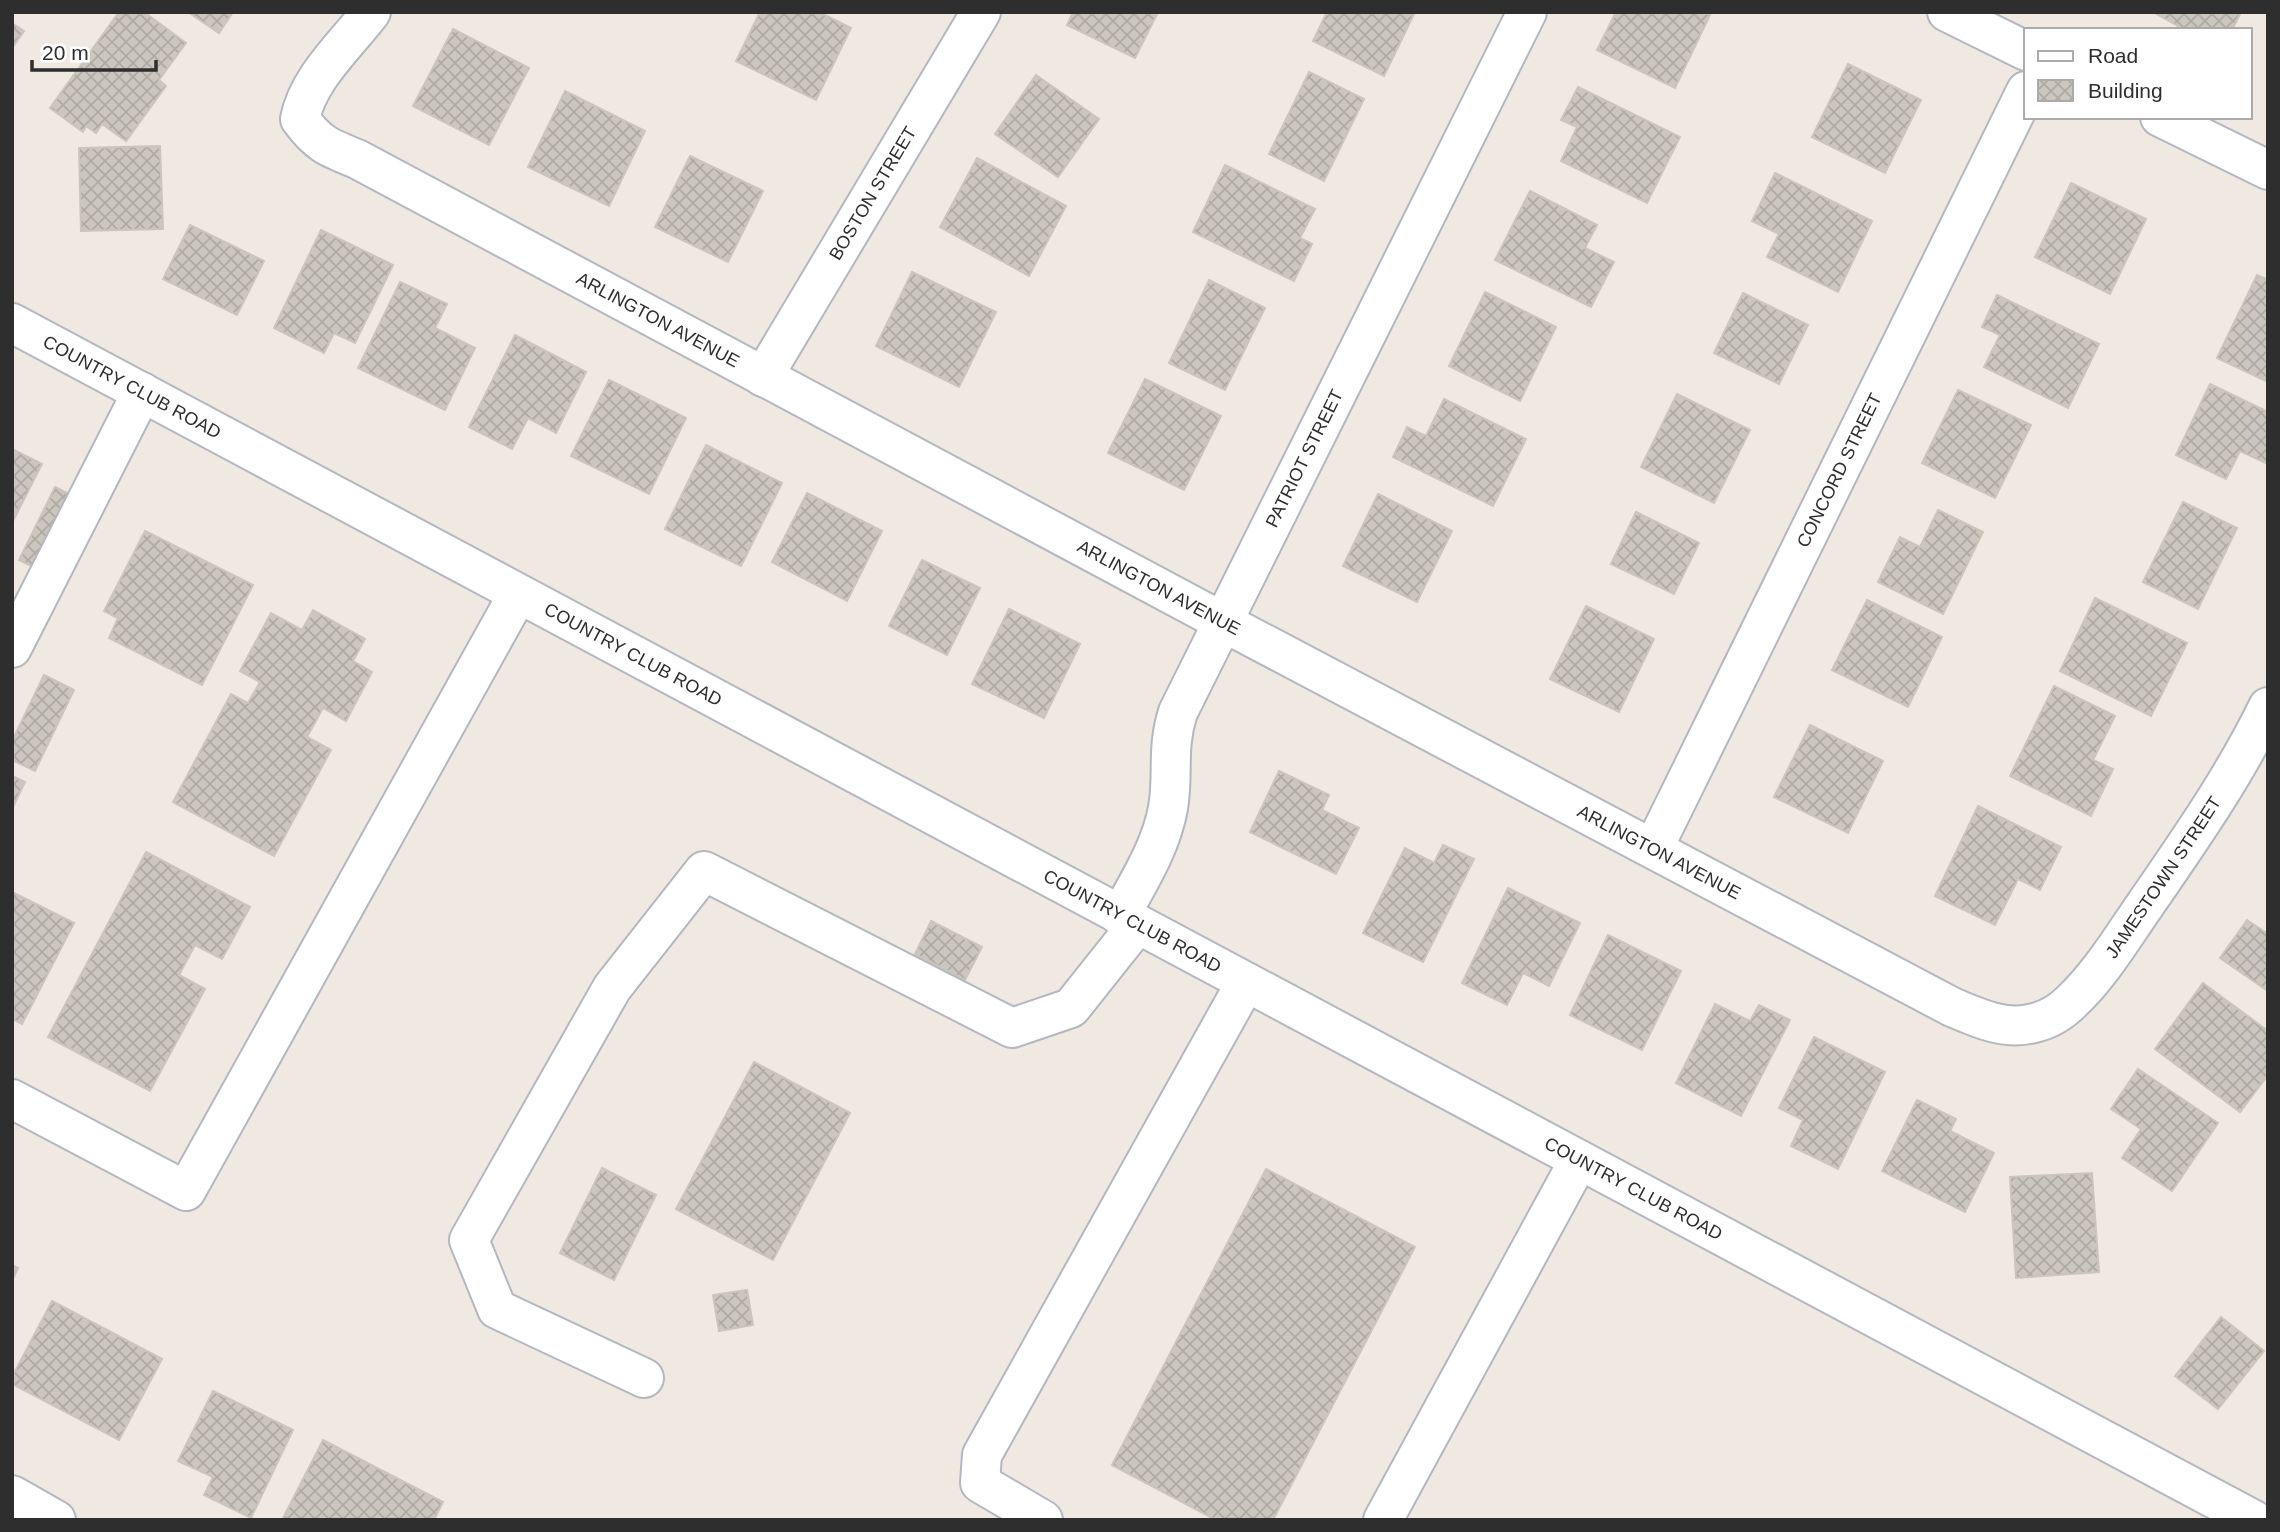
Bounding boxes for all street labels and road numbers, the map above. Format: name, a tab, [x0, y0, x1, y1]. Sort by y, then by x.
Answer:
street label: BOSTON STREET	[825, 123, 920, 264]
street label: ARLINGTON AVENUE	[573, 268, 743, 371]
street label: COUNTRY CLUB ROAD	[40, 331, 224, 443]
street label: PATRIOT STREET	[1262, 386, 1347, 530]
street label: CONCORD STREET	[1793, 390, 1886, 551]
street label: ARLINGTON AVENUE	[1074, 536, 1244, 639]
street label: COUNTRY CLUB ROAD	[541, 599, 725, 710]
street label: JAMESTOWN STREET	[2102, 793, 2225, 962]
street label: ARLINGTON AVENUE	[1574, 801, 1744, 904]
street label: COUNTRY CLUB ROAD	[1040, 866, 1225, 977]
street label: COUNTRY CLUB ROAD	[1541, 1133, 1726, 1244]

